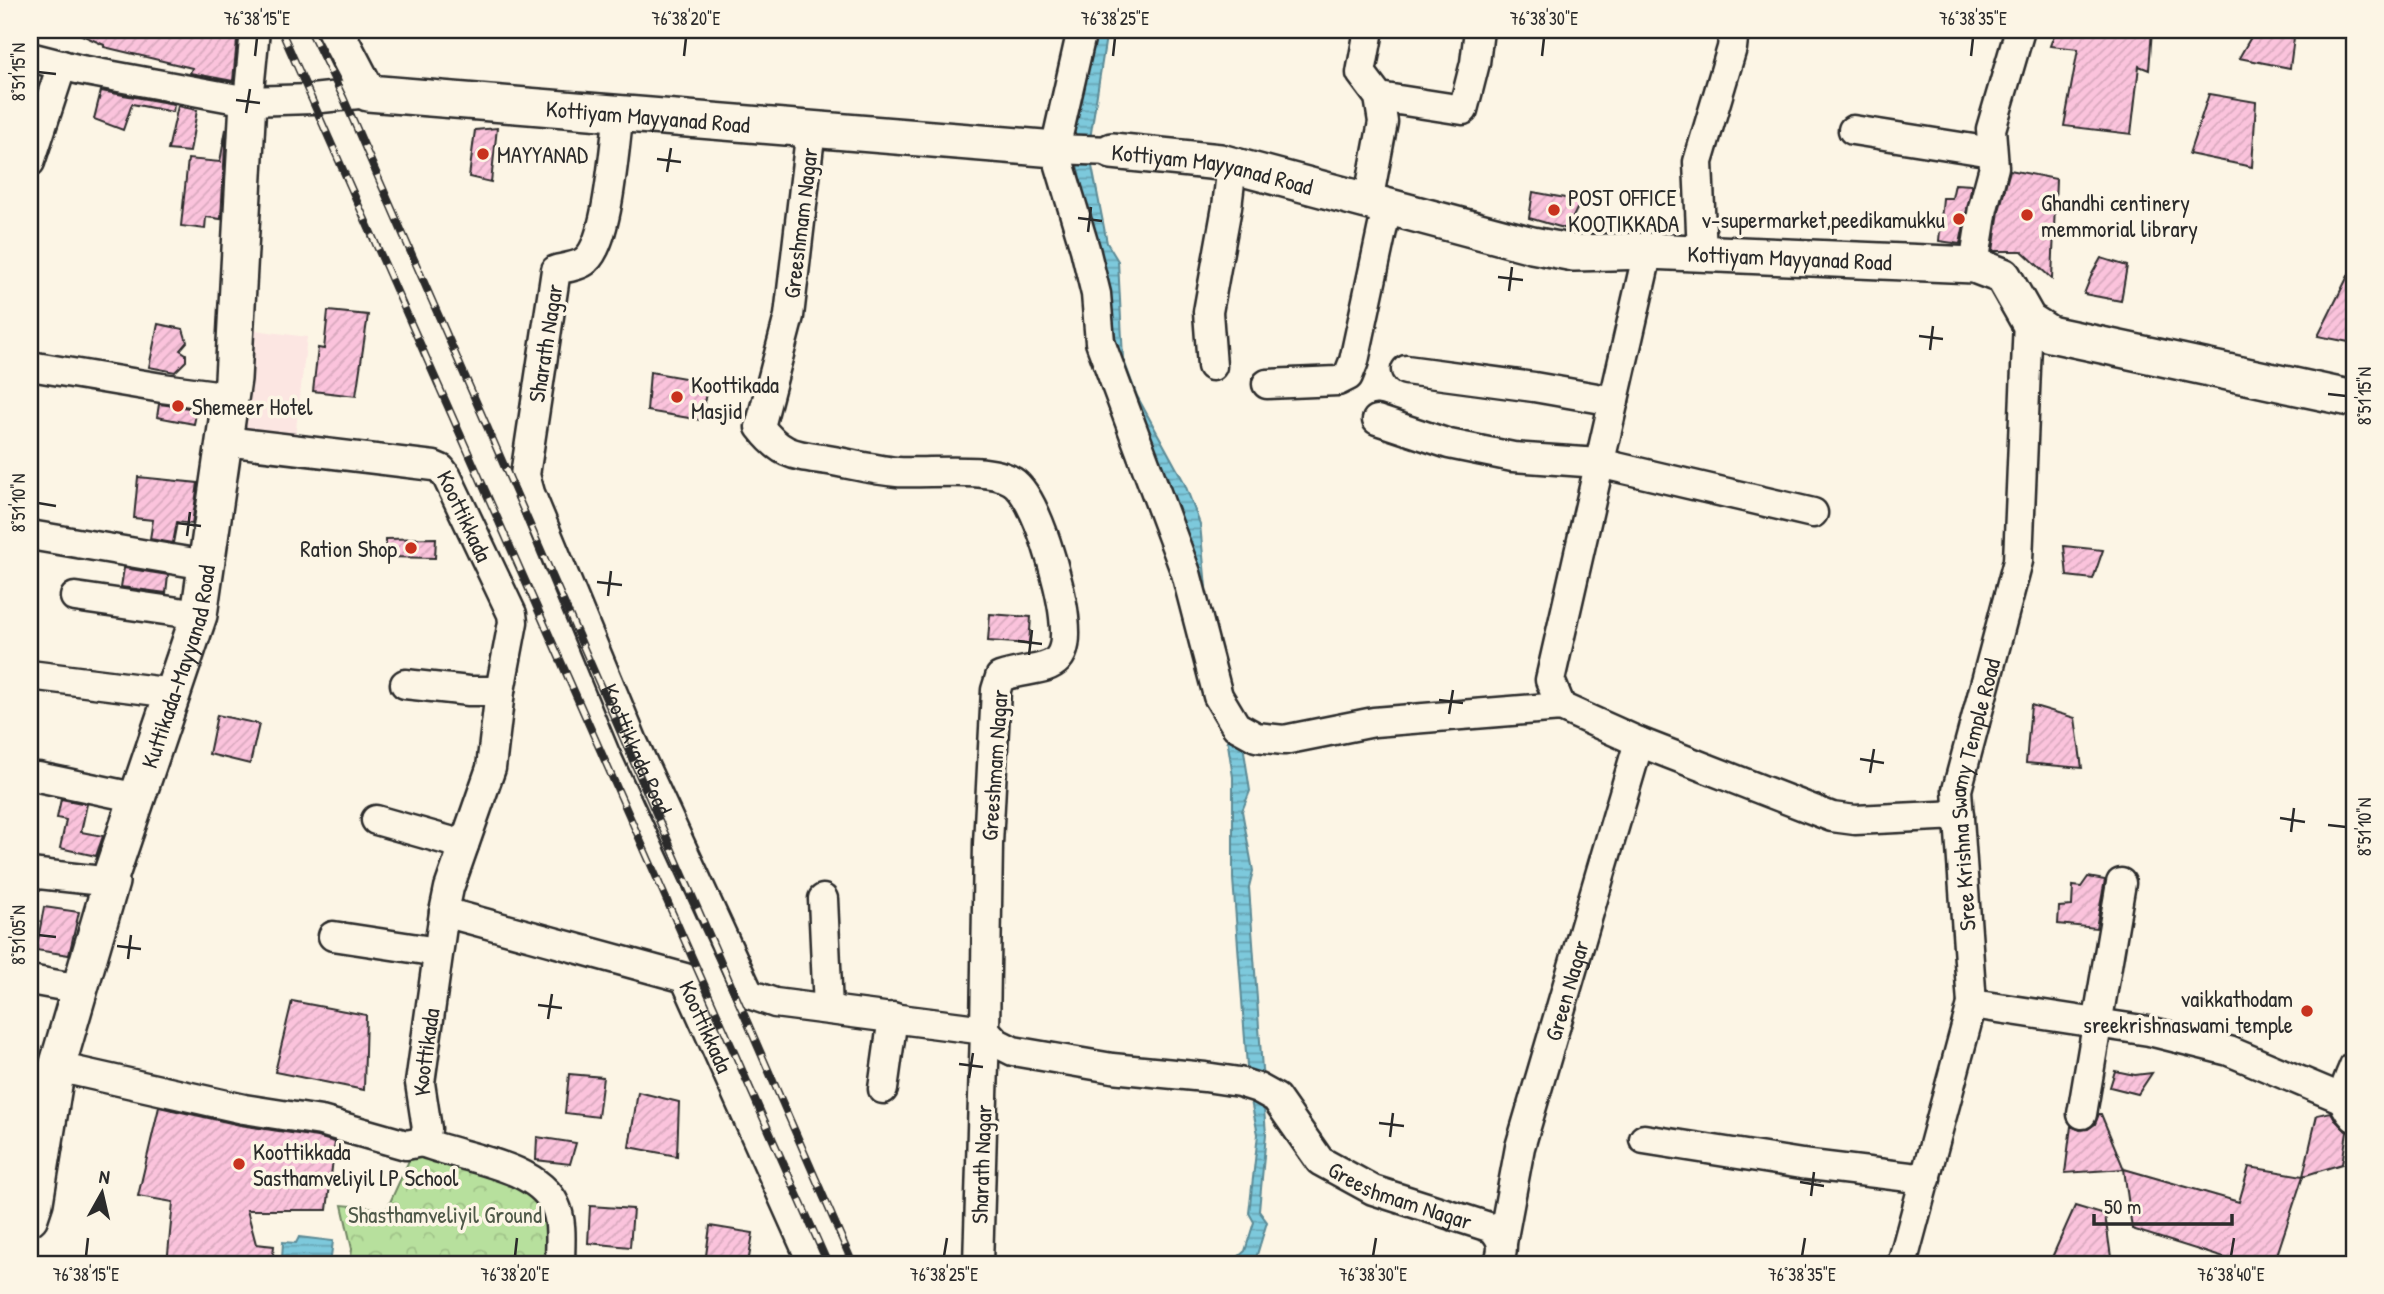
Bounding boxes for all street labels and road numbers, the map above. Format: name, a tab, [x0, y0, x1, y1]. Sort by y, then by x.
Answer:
street label: Kottiyam Mayyanad Road	[545, 92, 751, 140]
street label: Kottiyam Mayyanad Road	[1110, 136, 1317, 202]
street label: Greeshmam Nagar	[775, 146, 825, 300]
street label: Kottiyam Mayyanad Road	[1687, 237, 1893, 277]
street label: Sharath Nagar	[520, 282, 570, 404]
street label: Koottikkada	[430, 465, 500, 567]
street label: Kuttikada-Mayyanad Road	[133, 563, 222, 772]
street label: Sree Krishna Swamy Temple Road	[1941, 655, 2007, 932]
street label: Koottikkada Road	[595, 679, 680, 820]
street label: Greeshmam Nagar	[973, 688, 1015, 842]
street label: Green Nagar	[1537, 936, 1596, 1044]
street label: Koottikkada	[673, 976, 741, 1077]
street label: Koottikada	[405, 1006, 446, 1098]
street label: Sharath Nagar	[963, 1104, 999, 1224]
street label: Greeshmam Nagar	[1323, 1153, 1476, 1236]

